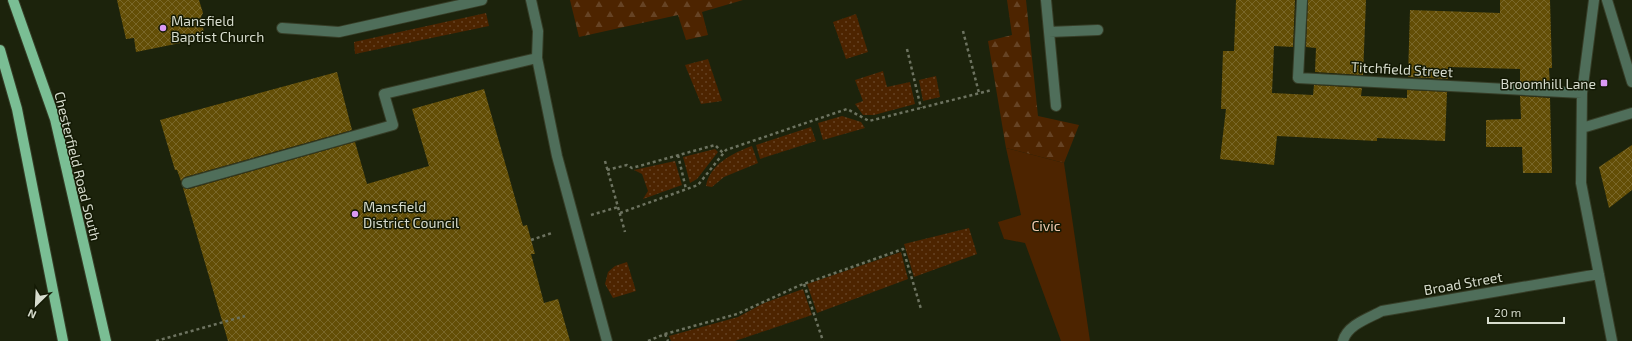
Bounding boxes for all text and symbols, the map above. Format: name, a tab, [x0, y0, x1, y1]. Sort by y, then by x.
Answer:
place label: Mansfield Baptist Church	[171, 12, 264, 45]
marker: Mansfield Baptist Church	[158, 23, 168, 33]
street label: Titchfield Street	[1351, 58, 1453, 80]
place label: Broomhill Lane	[1500, 75, 1596, 92]
marker: Broomhill Lane	[1599, 78, 1609, 88]
street label: Chesterfield Road South	[51, 90, 105, 242]
place label: Mansfield District Council	[363, 198, 460, 231]
marker: Mansfield District Council	[350, 209, 360, 219]
park label: Civic	[1031, 217, 1061, 234]
street label: Broad Street	[1422, 268, 1504, 298]
north arrow	[16, 285, 56, 325]
scale bar	[1488, 299, 1564, 325]
text: 20 m	[1494, 305, 1521, 319]
text: N	[25, 307, 38, 322]

